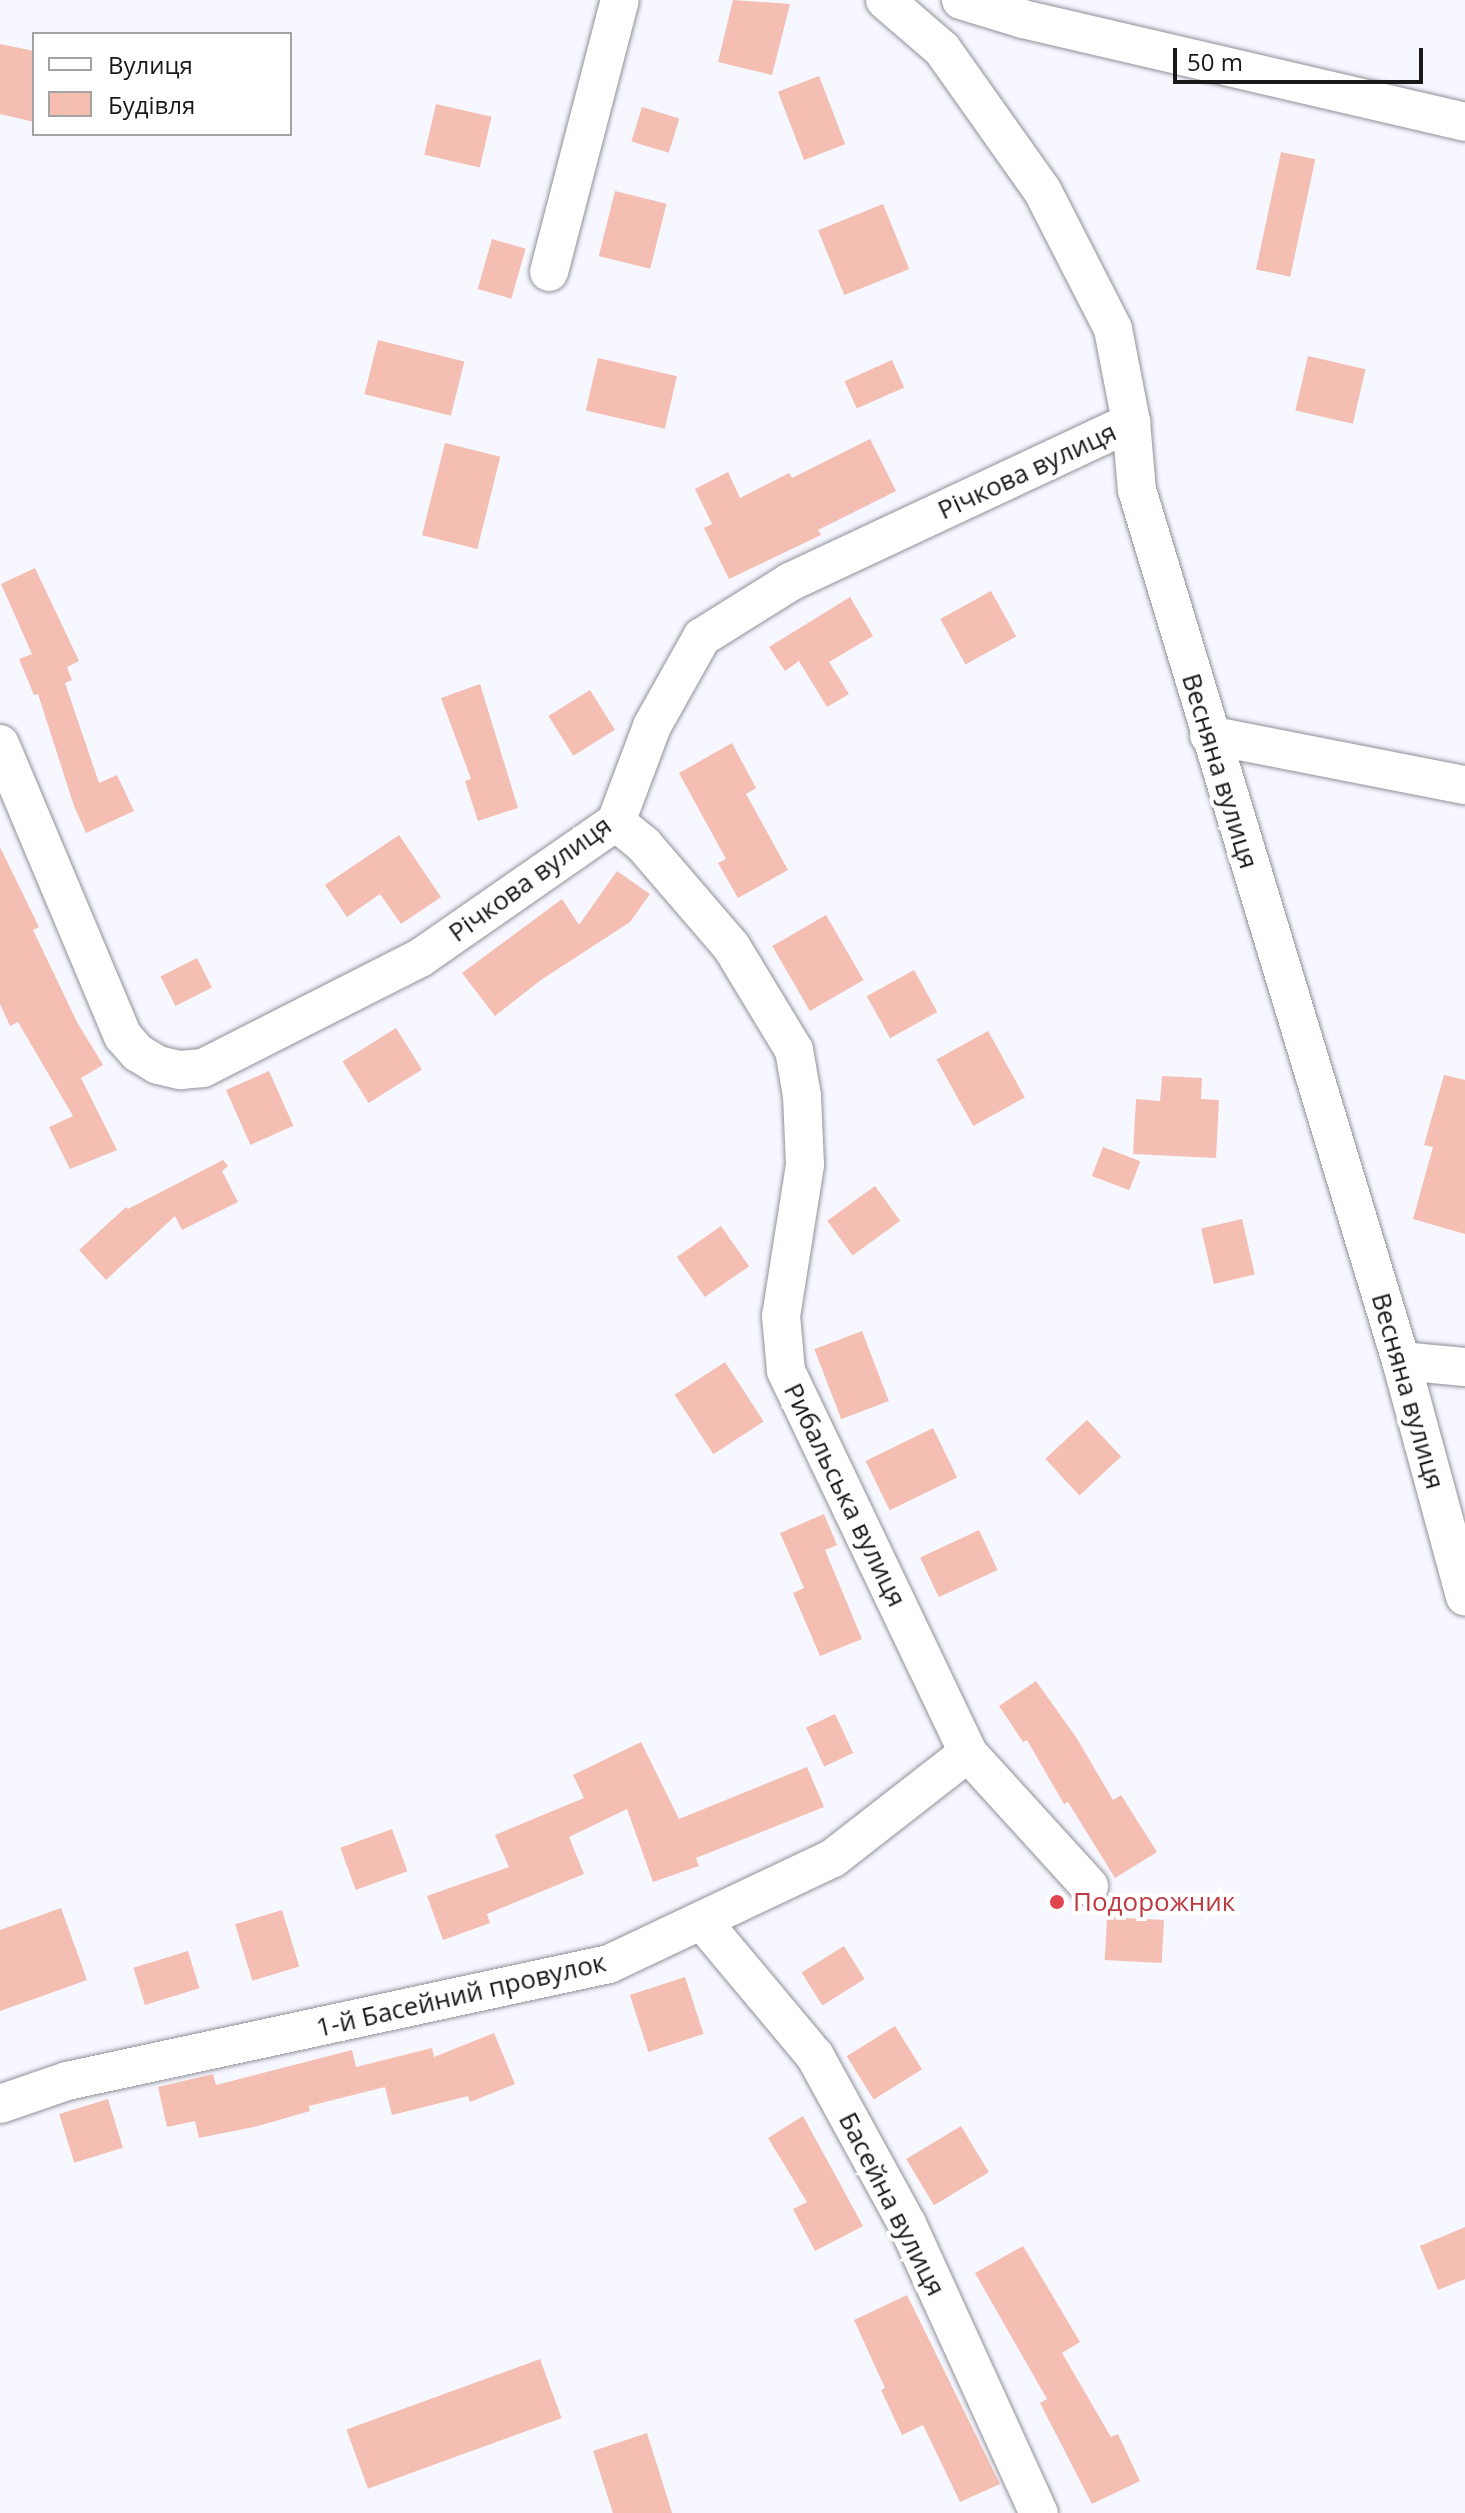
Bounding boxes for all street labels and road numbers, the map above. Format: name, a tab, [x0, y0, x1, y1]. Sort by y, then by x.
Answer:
street label: Річкова вулиця	[933, 416, 1121, 526]
street label: Весняна вулиця	[1175, 670, 1265, 872]
street label: Річкова вулиця	[443, 810, 617, 948]
street label: Весняна вулиця	[1365, 1289, 1451, 1493]
street label: Рибальська вулиця	[777, 1378, 913, 1612]
street label: 1-й Басейний провулок	[313, 1946, 609, 2044]
street label: Басейна вулиця	[832, 2107, 952, 2301]

